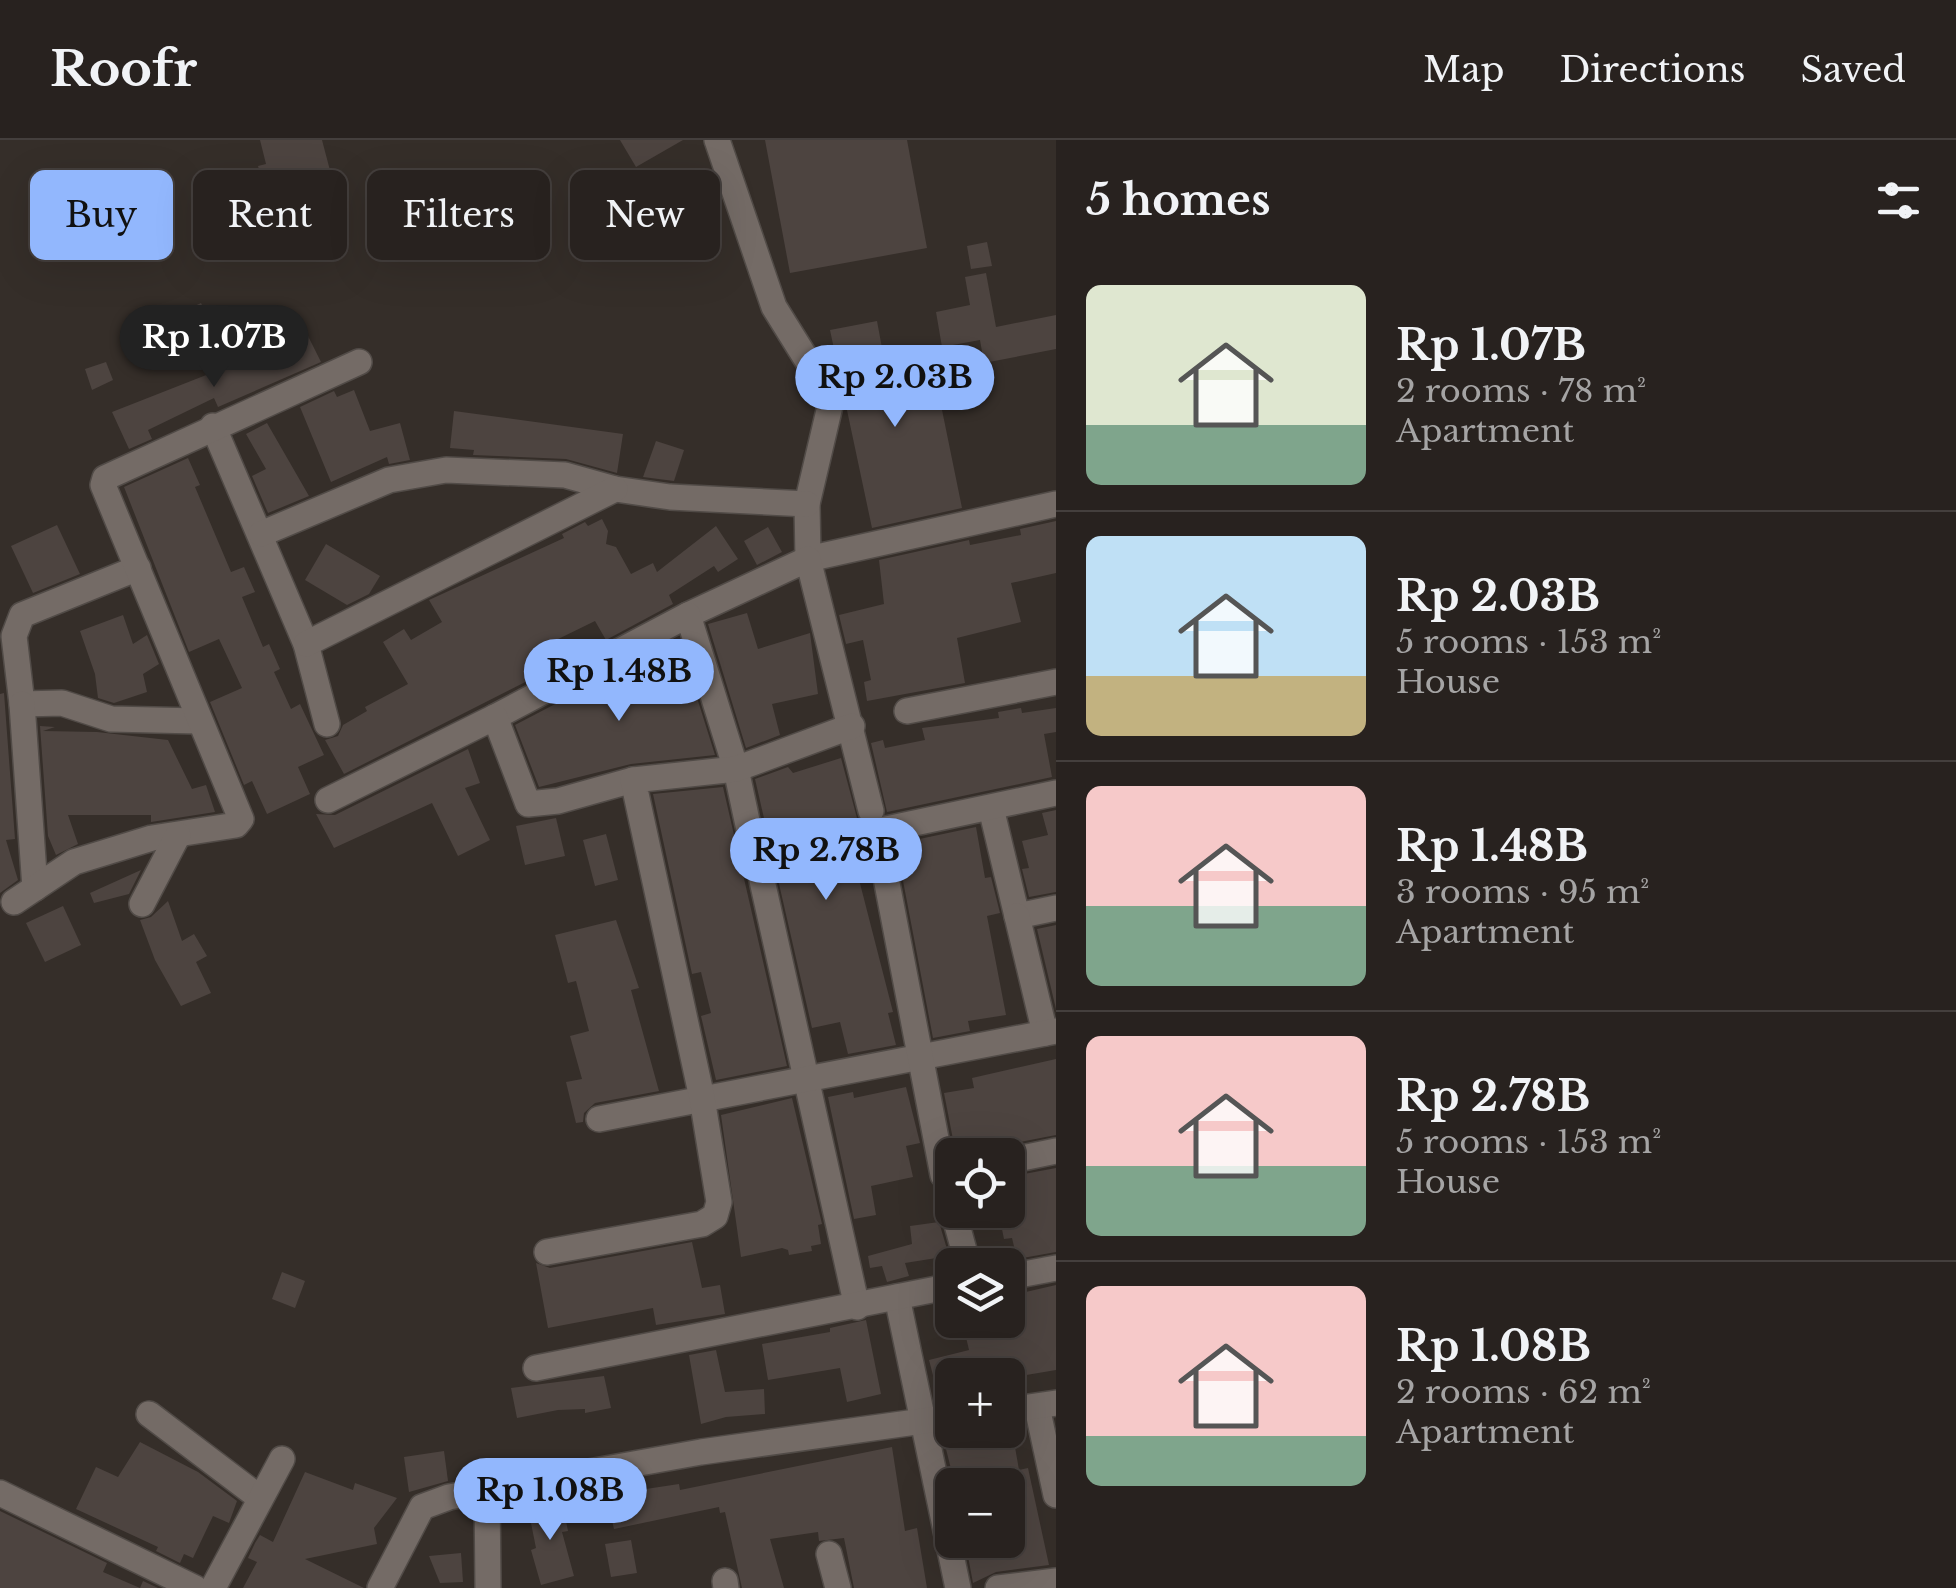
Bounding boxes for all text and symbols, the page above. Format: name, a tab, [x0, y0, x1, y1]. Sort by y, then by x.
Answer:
text: Roofr	[50, 39, 197, 99]
text: Map	[1423, 48, 1504, 91]
text: Directions	[1559, 48, 1745, 91]
text: Saved	[1800, 48, 1906, 91]
chip: Buy	[30, 170, 173, 260]
chip: Rent	[193, 170, 347, 260]
chip: Filters	[367, 170, 550, 260]
chip: New	[570, 170, 720, 260]
icon: filters	[1871, 173, 1926, 228]
text: 5 homes	[1086, 174, 1270, 226]
pin: Rp 1.07B	[111, 305, 317, 390]
text: Rp 1.07B	[142, 317, 286, 357]
text: Rp 1.07B	[1396, 319, 1586, 371]
icon: home	[1166, 325, 1286, 445]
pin: Rp 2.03B	[792, 345, 998, 430]
text: Rp 2.03B	[817, 357, 973, 397]
text: 2 rooms · 78 m²	[1396, 371, 1646, 411]
text: Apartment	[1396, 411, 1574, 451]
text: Rp 2.03B	[1396, 570, 1600, 622]
icon: home	[1166, 576, 1286, 696]
text: 5 rooms · 153 m²	[1396, 622, 1661, 662]
pin: Rp 1.48B	[516, 639, 722, 724]
text: Rp 1.48B	[546, 651, 692, 691]
text: House	[1396, 662, 1500, 702]
pin: Rp 2.78B	[723, 818, 929, 903]
text: Rp 1.48B	[1396, 820, 1588, 872]
icon: home	[1166, 826, 1286, 946]
text: Rp 2.78B	[752, 830, 900, 870]
text: 3 rooms · 95 m²	[1396, 872, 1649, 912]
text: Apartment	[1396, 912, 1574, 952]
text: Rp 2.78B	[1396, 1070, 1590, 1122]
icon: home	[1166, 1076, 1286, 1196]
text: 5 rooms · 153 m²	[1396, 1122, 1661, 1162]
map controls	[935, 1138, 1025, 1558]
button: locate	[935, 1138, 1025, 1228]
text: House	[1396, 1162, 1500, 1202]
button: layers	[935, 1248, 1025, 1338]
text: Rp 1.08B	[1396, 1320, 1591, 1372]
icon: home	[1166, 1326, 1286, 1446]
button: +	[935, 1358, 1025, 1448]
text: 2 rooms · 62 m²	[1396, 1372, 1651, 1412]
text: Apartment	[1396, 1412, 1574, 1452]
pin: Rp 1.08B	[447, 1458, 653, 1543]
button: −	[935, 1468, 1025, 1558]
text: Rp 1.08B	[476, 1470, 624, 1510]

